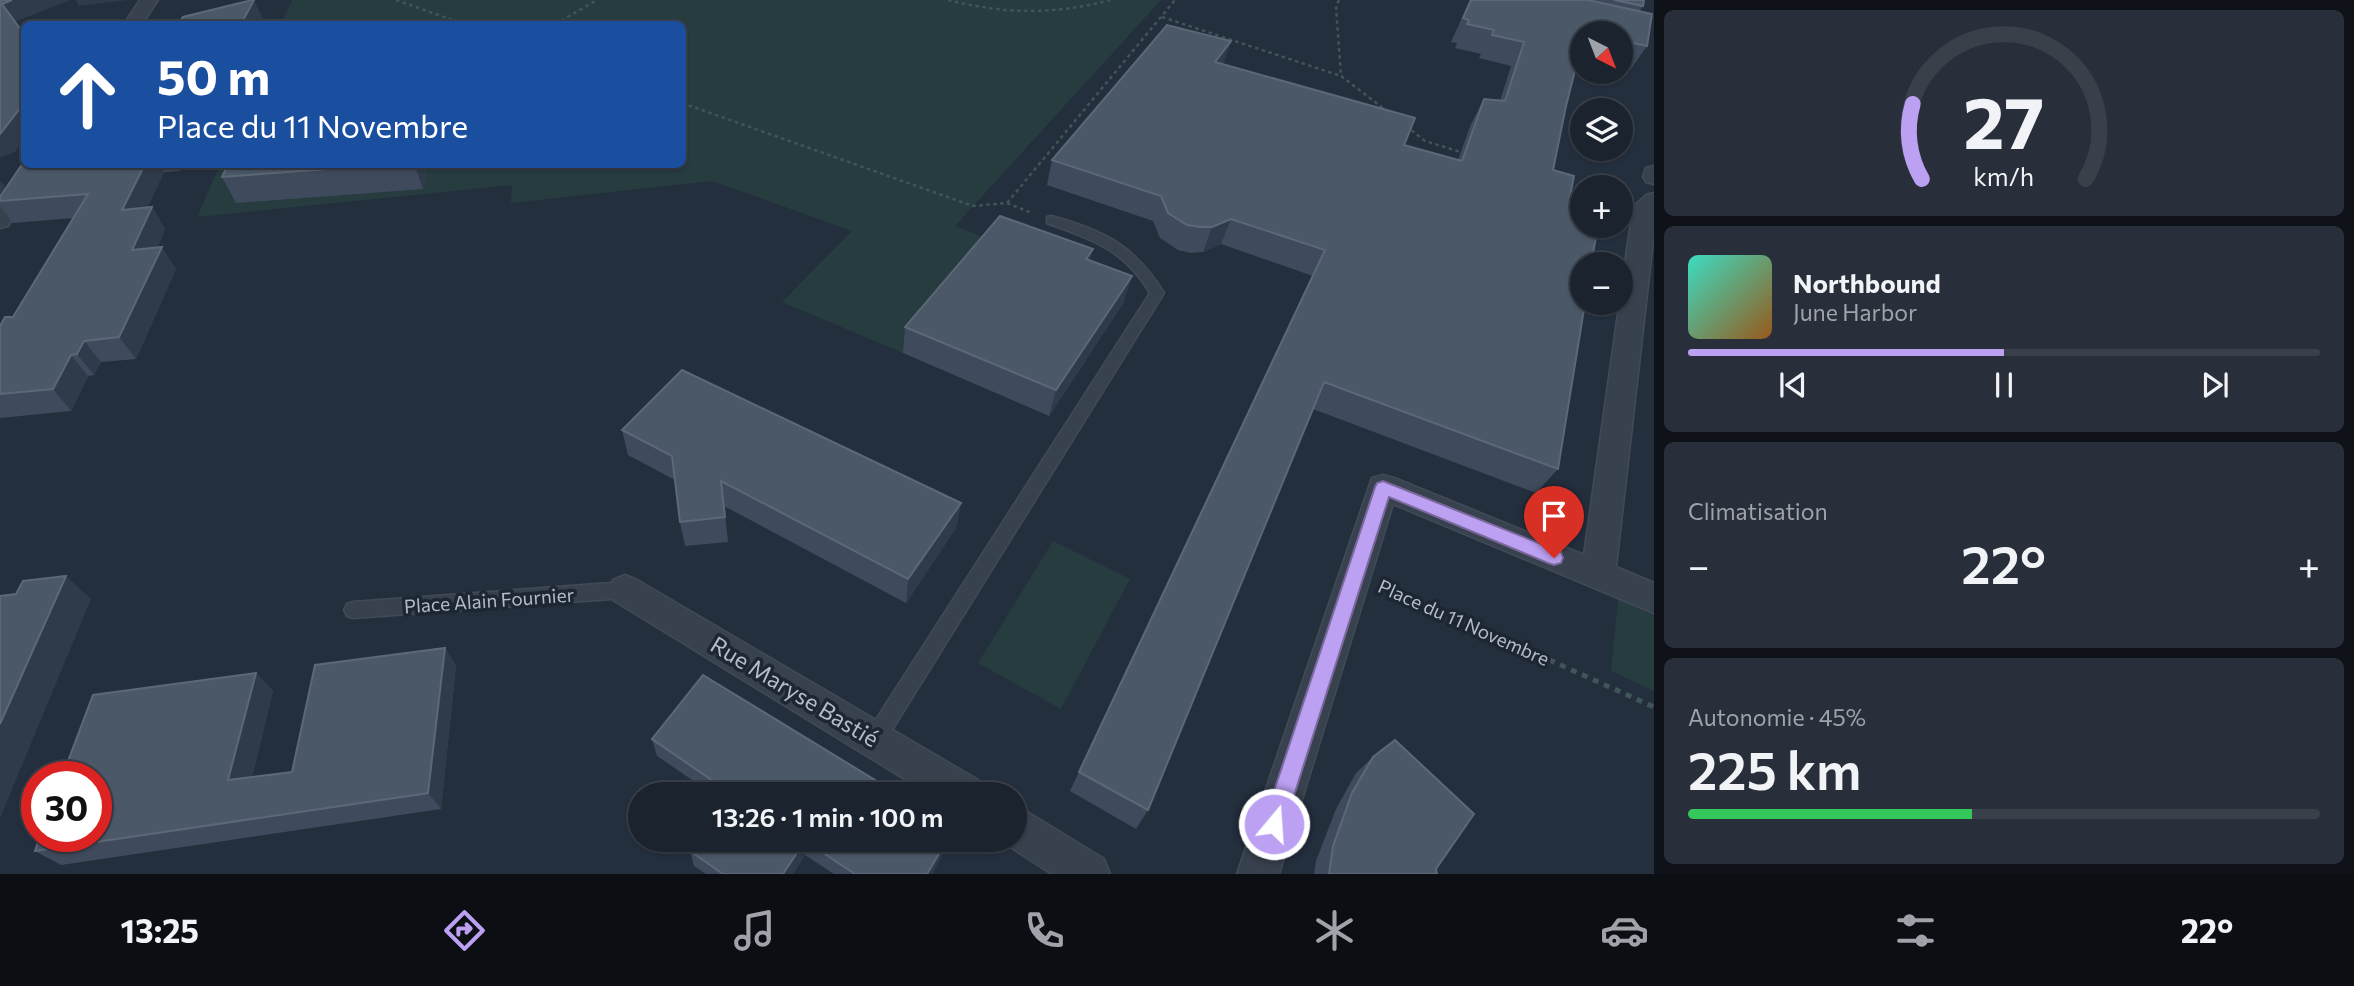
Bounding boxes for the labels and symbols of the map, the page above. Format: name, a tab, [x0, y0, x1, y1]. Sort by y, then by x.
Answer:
north arrow	[1570, 21, 1633, 84]
pin	[1524, 486, 1584, 558]
street label: Place du 11 Novembre	[1375, 574, 1553, 670]
street label: Place Alain Fournier	[403, 583, 575, 617]
street label: Rue Maryse Bastié	[706, 630, 884, 752]
speed limit sign: 30	[21, 761, 112, 852]
position arrow	[1237, 787, 1311, 861]

